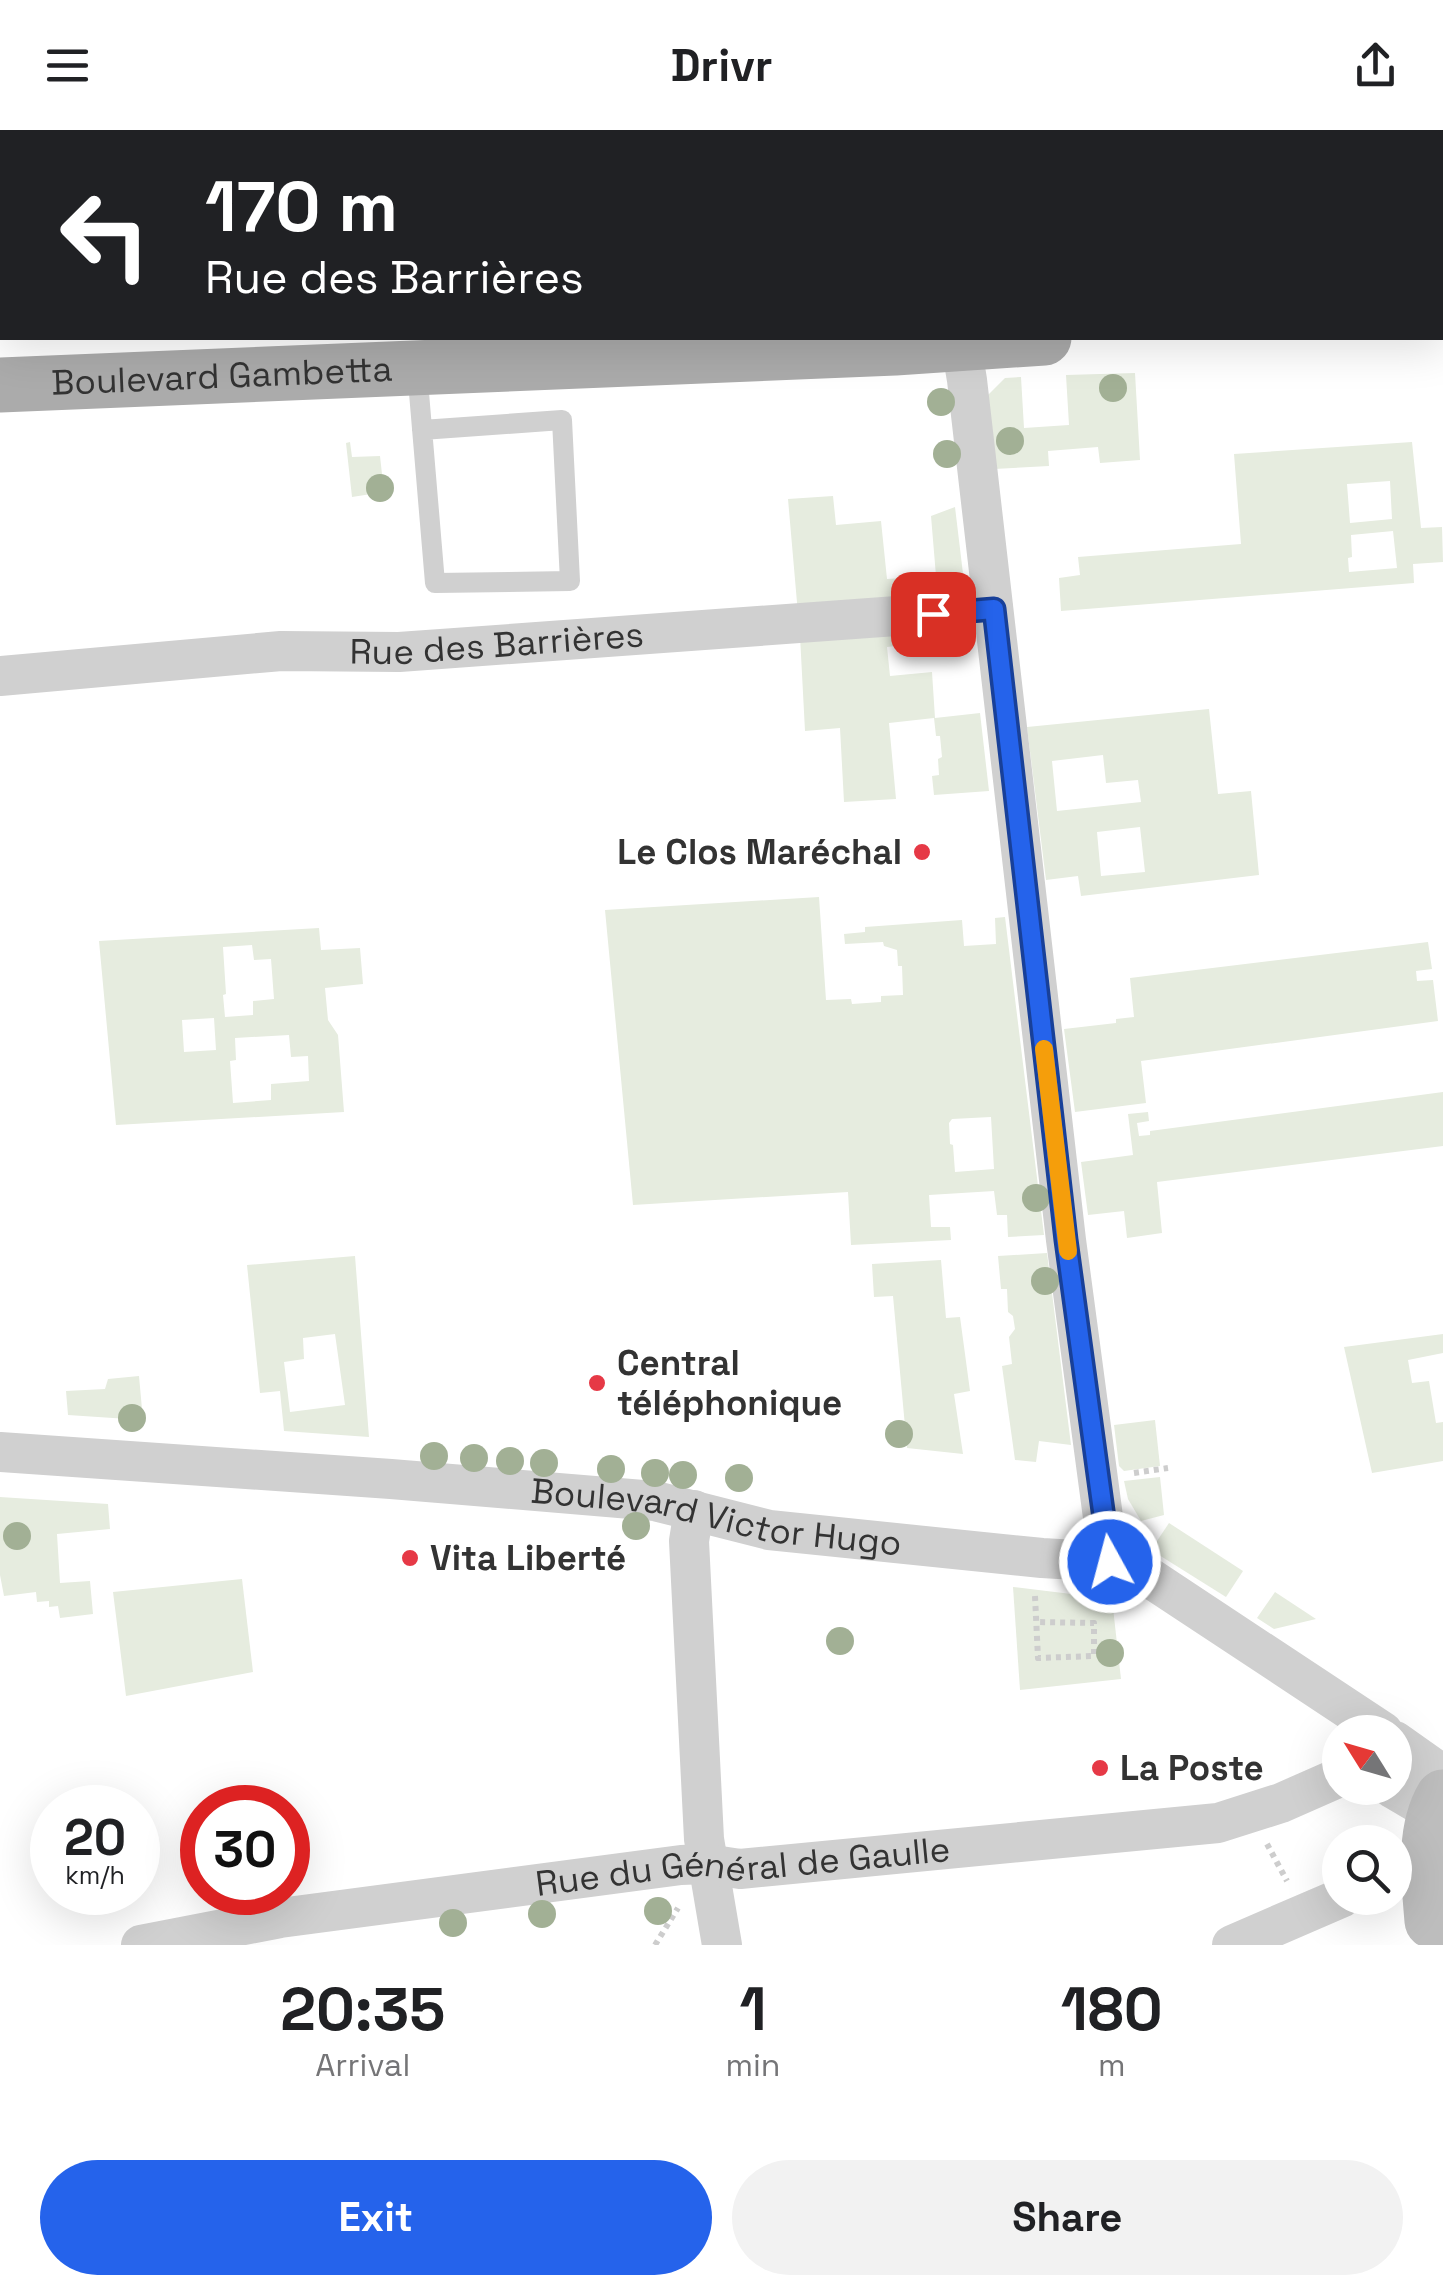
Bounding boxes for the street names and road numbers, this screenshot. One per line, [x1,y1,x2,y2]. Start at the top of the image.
street label: Boulevard Gambetta [50,347,393,405]
street label: Rue des Barrières [349,612,645,674]
street label: Boulevard Victor Hugo [529,1469,904,1565]
street label: Rue du Général de Gaulle [533,1827,952,1906]

